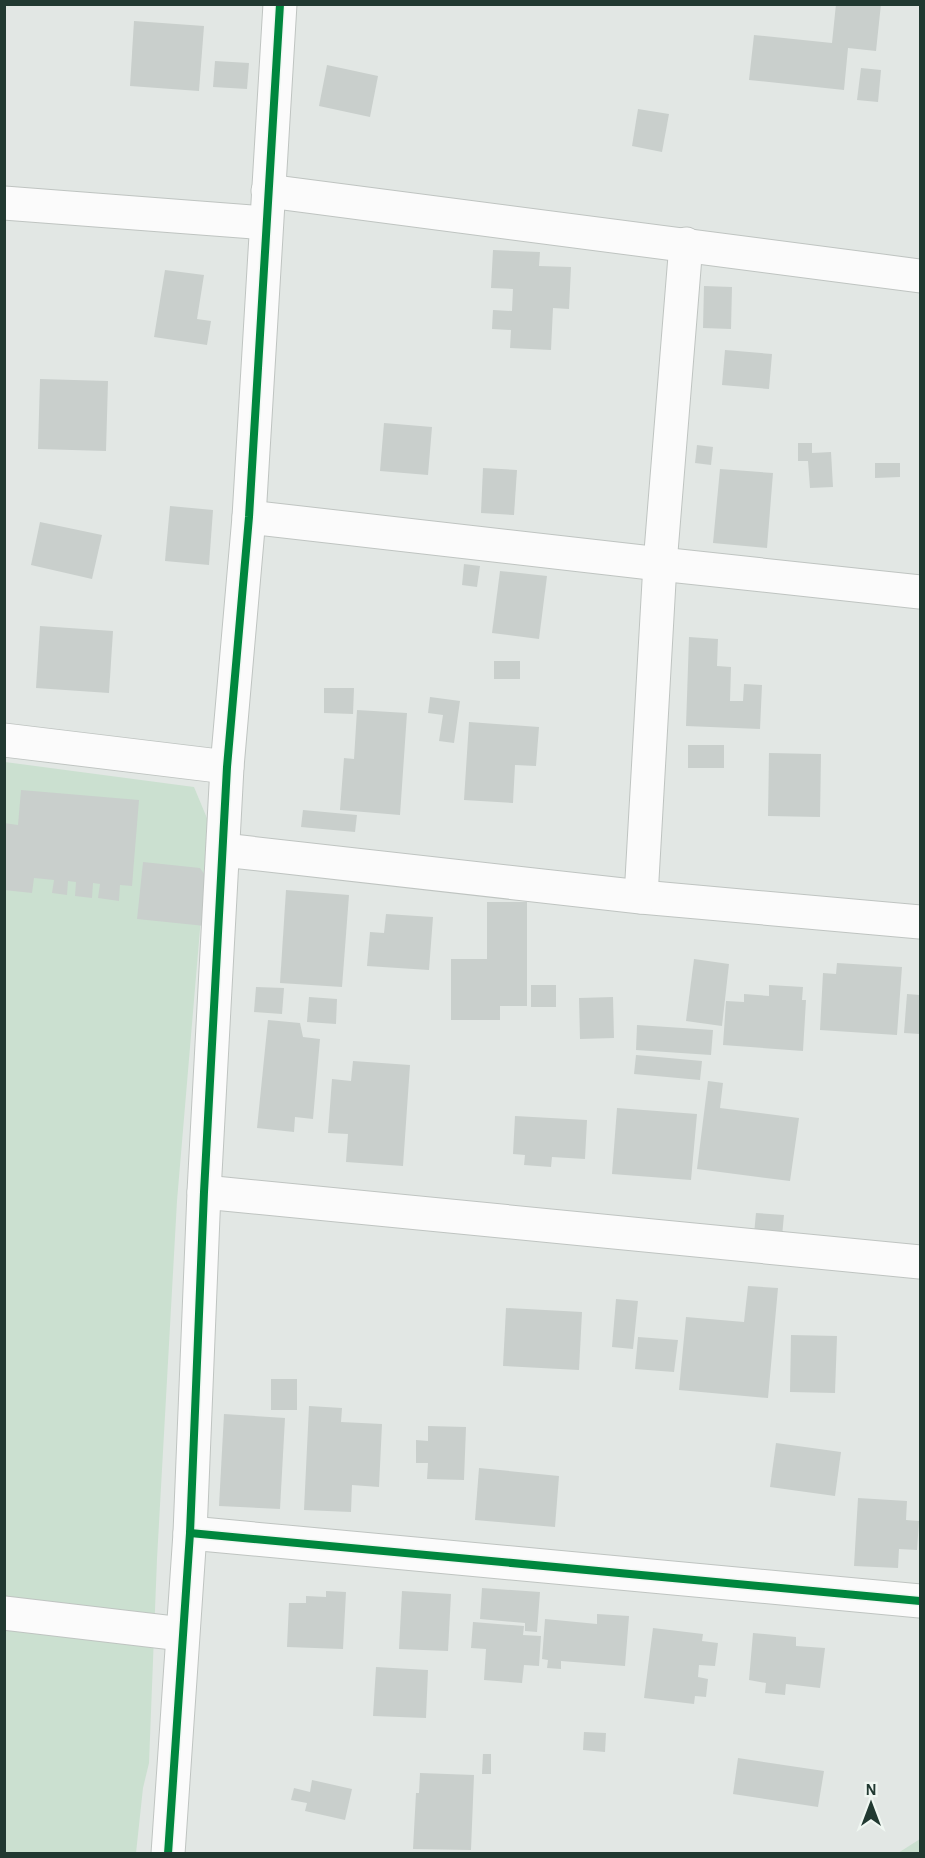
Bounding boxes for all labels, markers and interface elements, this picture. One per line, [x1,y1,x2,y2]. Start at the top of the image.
north arrow [841,1774,901,1834]
text: N [865,1782,877,1798]

